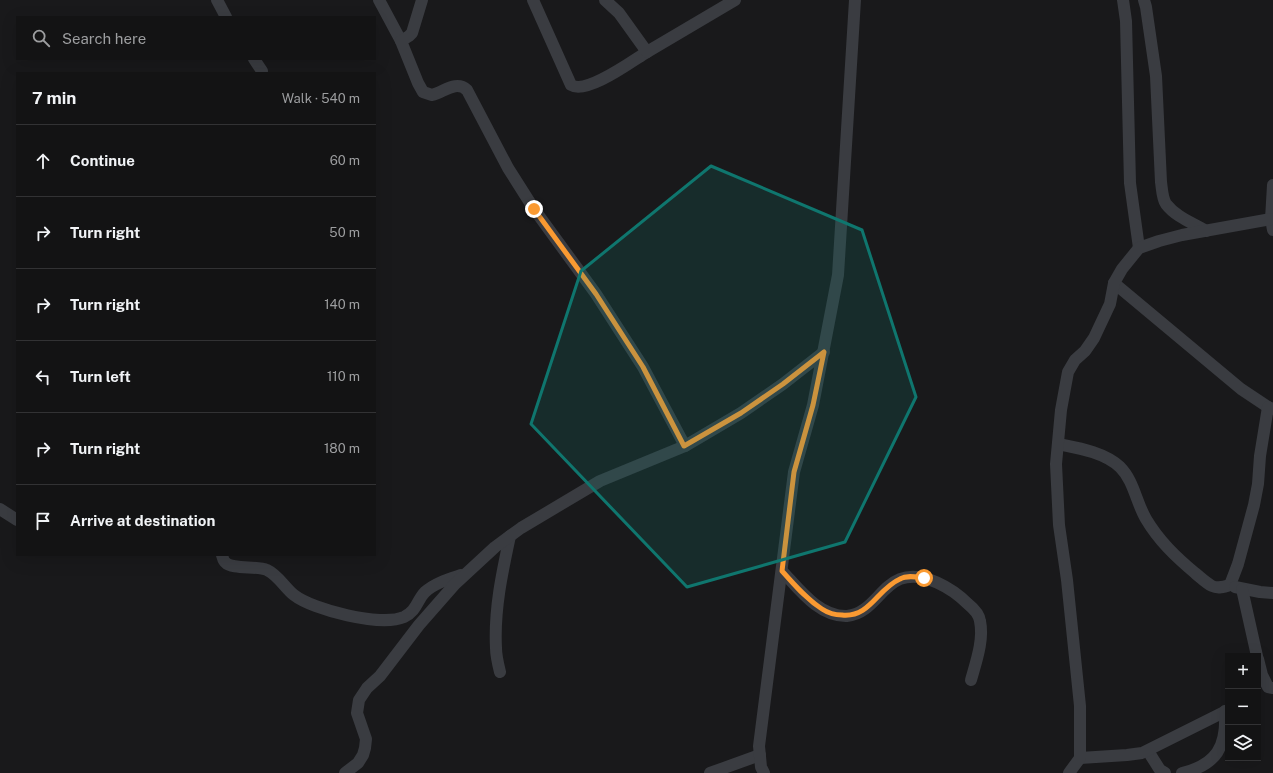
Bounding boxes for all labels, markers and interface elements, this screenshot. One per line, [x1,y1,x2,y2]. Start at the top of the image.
search box [16,16,376,60]
icon: search [30,27,52,49]
text: Search here [62,30,146,47]
text: 7 min [32,88,76,108]
text: Walk · 540 m [282,91,360,106]
icon: ahead [32,150,54,172]
text: Continue [70,152,135,169]
text: 60 m [330,153,360,168]
route end [525,200,543,218]
icon: right [32,222,54,244]
text: Turn right [70,224,140,241]
text: 50 m [329,225,360,240]
icon: right [32,294,54,316]
text: Turn right [70,296,140,313]
text: 140 m [324,297,360,312]
icon: left [32,366,54,388]
text: Turn left [70,368,131,385]
text: 110 m [327,369,360,384]
icon: right [32,438,54,460]
text: Turn right [70,440,140,457]
text: 180 m [324,441,360,456]
icon: arrive [32,510,54,532]
text: Arrive at destination [70,512,215,529]
route start [915,569,933,587]
map controls [1225,653,1261,761]
button: + [1225,653,1261,689]
button: − [1225,689,1261,725]
button: layers [1225,725,1261,761]

